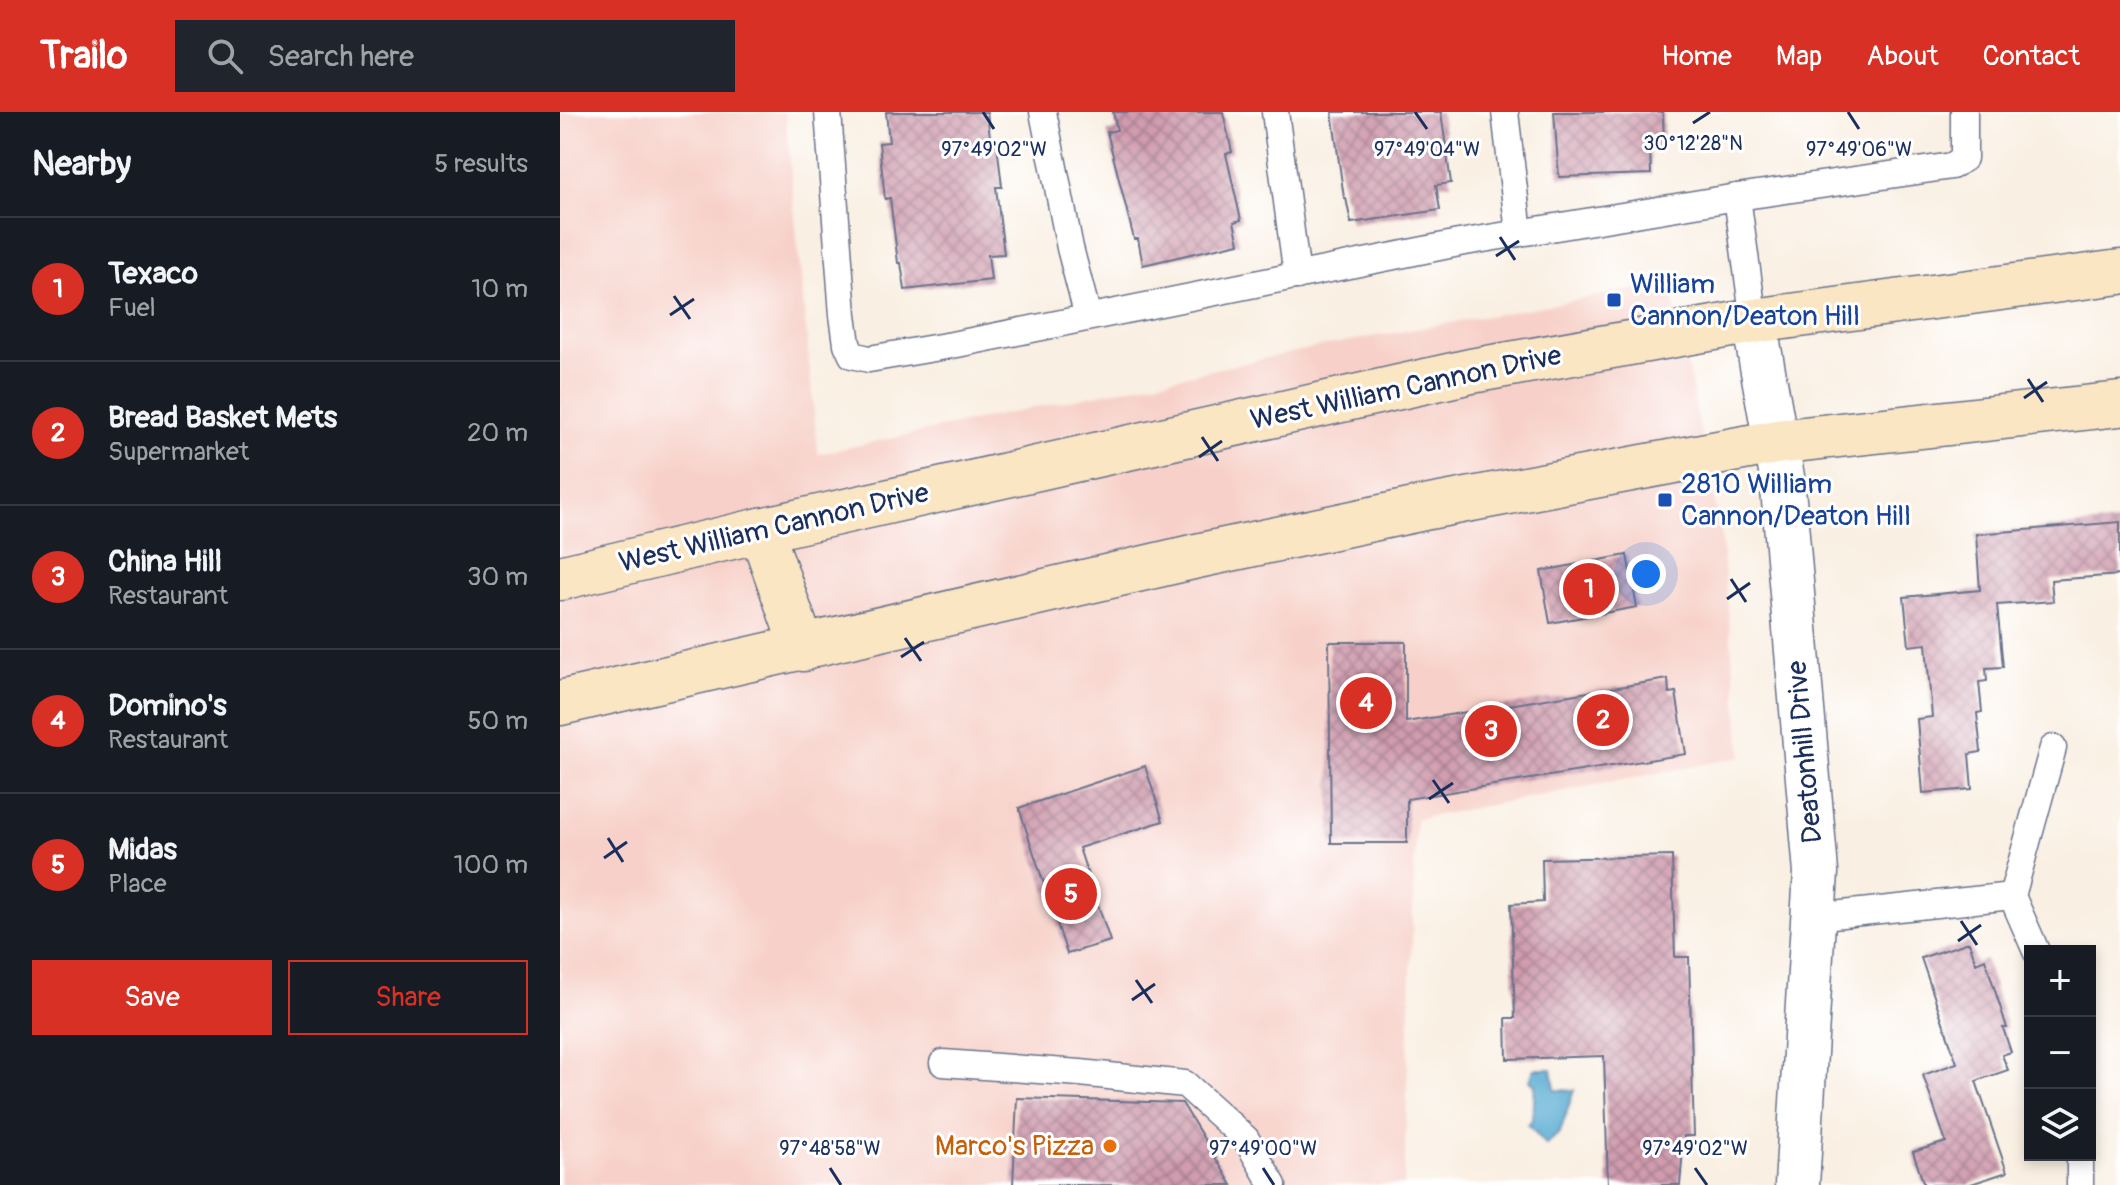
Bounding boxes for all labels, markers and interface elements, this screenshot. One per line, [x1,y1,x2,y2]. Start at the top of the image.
search box [175,20,735,92]
text: Trailo [40,32,127,80]
icon: search [203,34,247,78]
text: Search here [267,38,414,75]
text: Home [1661,39,1732,74]
text: Map [1776,39,1822,74]
text: About [1866,39,1939,74]
text: Contact [1983,39,2080,74]
text: 30°12'28"N [1643,131,1743,156]
text: 97°49'02"W [941,137,1047,162]
text: 97°49'04"W [1374,137,1480,162]
text: 97°49'06"W [1806,137,1912,162]
text: Nearby [32,143,131,186]
text: 5 results [434,148,528,180]
text: Texaco [108,255,198,292]
place label: William Cannon/Deaton Hill [1630,267,1860,334]
text: 1 [53,273,63,305]
text: 10 m [471,273,528,305]
marker: William Cannon/Deaton Hill [1605,291,1623,309]
text: Fuel [108,292,156,324]
street label: West William Cannon Drive [1247,338,1565,438]
text: Bread Basket Mets [108,399,337,436]
text: 2 [51,417,65,449]
text: 20 m [467,417,528,449]
text: Supermarket [108,436,249,468]
place label: 2810 William Cannon/Deaton Hill [1681,467,1911,534]
street label: West William Cannon Drive [616,475,933,581]
marker: 2810 William Cannon/Deaton Hill [1656,491,1674,509]
text: China Hill [108,543,222,580]
your location [1626,554,1666,594]
pin: 1 [1563,559,1615,619]
text: 3 [51,561,65,593]
text: 30 m [467,561,528,593]
text: Restaurant [108,580,228,612]
street label: Deatonhill Drive [1780,659,1830,845]
pin: 4 [1340,673,1392,733]
text: Domino's [108,687,227,724]
pin: 2 [1577,690,1629,750]
pin: 3 [1465,701,1517,761]
text: 4 [50,705,66,737]
text: 50 m [467,705,528,737]
text: Restaurant [108,724,228,756]
text: Midas [108,831,177,868]
text: 5 [51,849,65,881]
text: 100 m [454,849,528,881]
pin: 5 [1045,864,1097,924]
text: Place [108,868,167,900]
map controls [2024,945,2096,1161]
button: + [2024,945,2096,1017]
button: Save [32,960,272,1035]
button: Share [288,960,528,1035]
button: − [2024,1017,2096,1089]
button: layers [2024,1089,2096,1161]
place label: Marco's Pizza [935,1129,1094,1164]
text: 97°48'58"W [779,1136,881,1161]
text: 97°49'00"W [1209,1136,1317,1161]
text: 97°49'02"W [1642,1136,1748,1161]
marker: Marco's Pizza [1101,1137,1119,1155]

